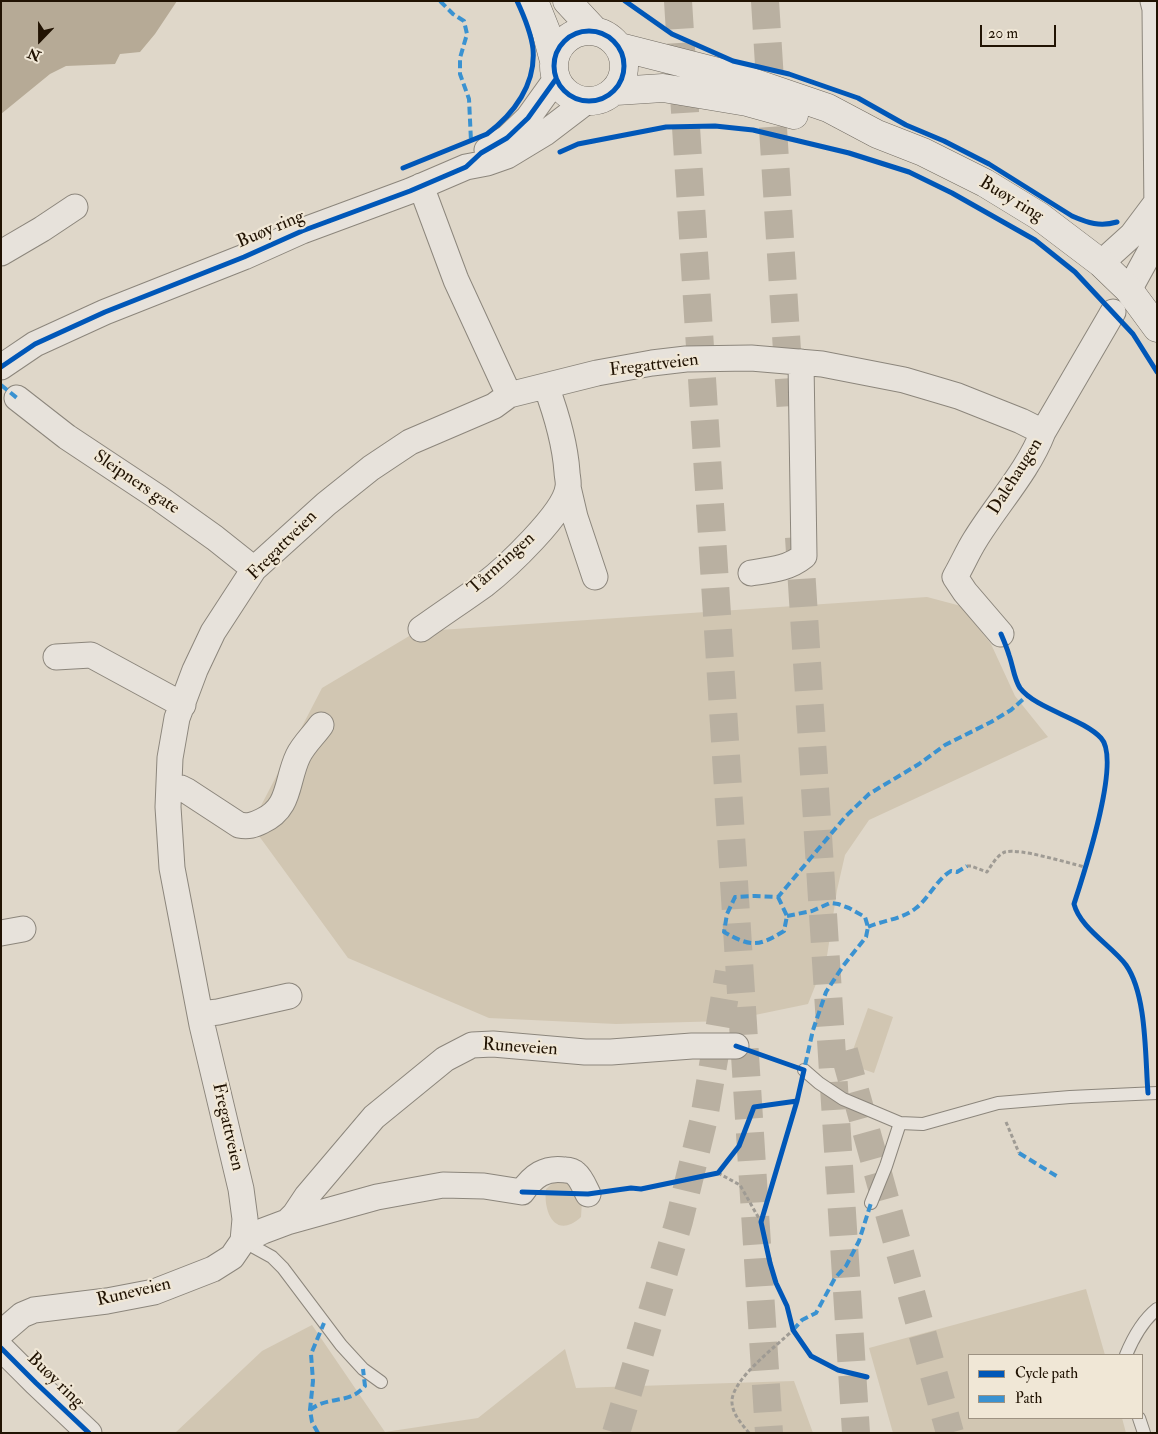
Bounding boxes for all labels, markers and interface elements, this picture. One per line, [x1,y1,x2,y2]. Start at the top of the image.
north arrow [15,15,65,65]
scale bar [983,15,1059,47]
text: 20 m [988,24,1018,43]
text: N [25,44,43,65]
street label: Buøy ring [975,172,1047,228]
street label: Buøy ring [234,206,308,254]
street label: Fregattveien [608,350,700,382]
street label: Dalehaugen [984,435,1048,519]
street label: Sleipners gate [89,446,183,520]
street label: Fregattveien [244,507,322,585]
street label: Tårnringen [464,528,540,600]
street label: Runeveien [482,1035,558,1061]
street label: Fregattveien [206,1081,248,1173]
street label: Runeveien [95,1274,173,1312]
street label: Buøy ring [22,1349,88,1413]
legend [968,1354,1143,1419]
text: Cycle path [1015,1364,1078,1383]
text: Path [1015,1389,1042,1408]

